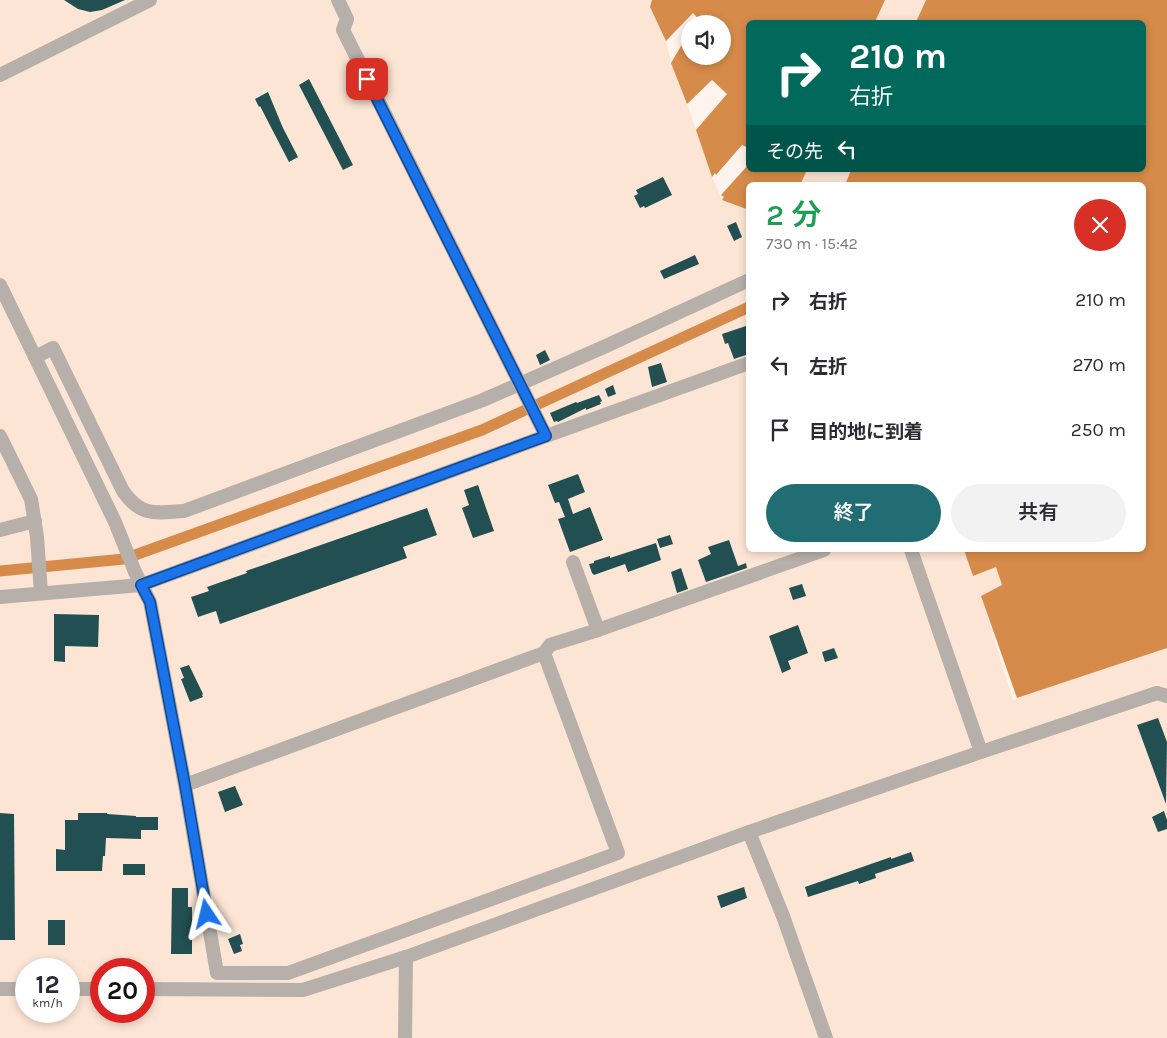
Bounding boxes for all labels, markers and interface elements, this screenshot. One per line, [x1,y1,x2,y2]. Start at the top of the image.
map controls [681,15,731,65]
button: sound [681,15,731,65]
text: 210 m [849,36,947,77]
icon: right [766,40,831,105]
pin [346,58,388,100]
icon: arrive [353,65,381,93]
text: 右折 [849,84,893,110]
icon: left [833,135,861,163]
text: その先 [766,141,823,163]
text: 2 分 [766,197,821,233]
button: close [1074,199,1126,251]
text: 730 m · 15:42 [766,234,858,253]
icon: right [766,286,794,314]
text: 210 m [1075,289,1126,311]
text: 右折 [809,291,847,313]
icon: left [766,351,794,379]
text: 270 m [1073,354,1126,376]
text: 左折 [809,356,847,378]
icon: arrive [766,416,794,444]
text: 250 m [1071,419,1126,441]
text: 目的地に到着 [809,421,923,443]
button: 終了 [766,484,941,542]
button: 共有 [951,484,1126,542]
position arrow [180,887,232,939]
speed limit sign: 20 [90,958,155,1023]
text: 12 [35,970,60,999]
text: km/h [32,996,63,1010]

